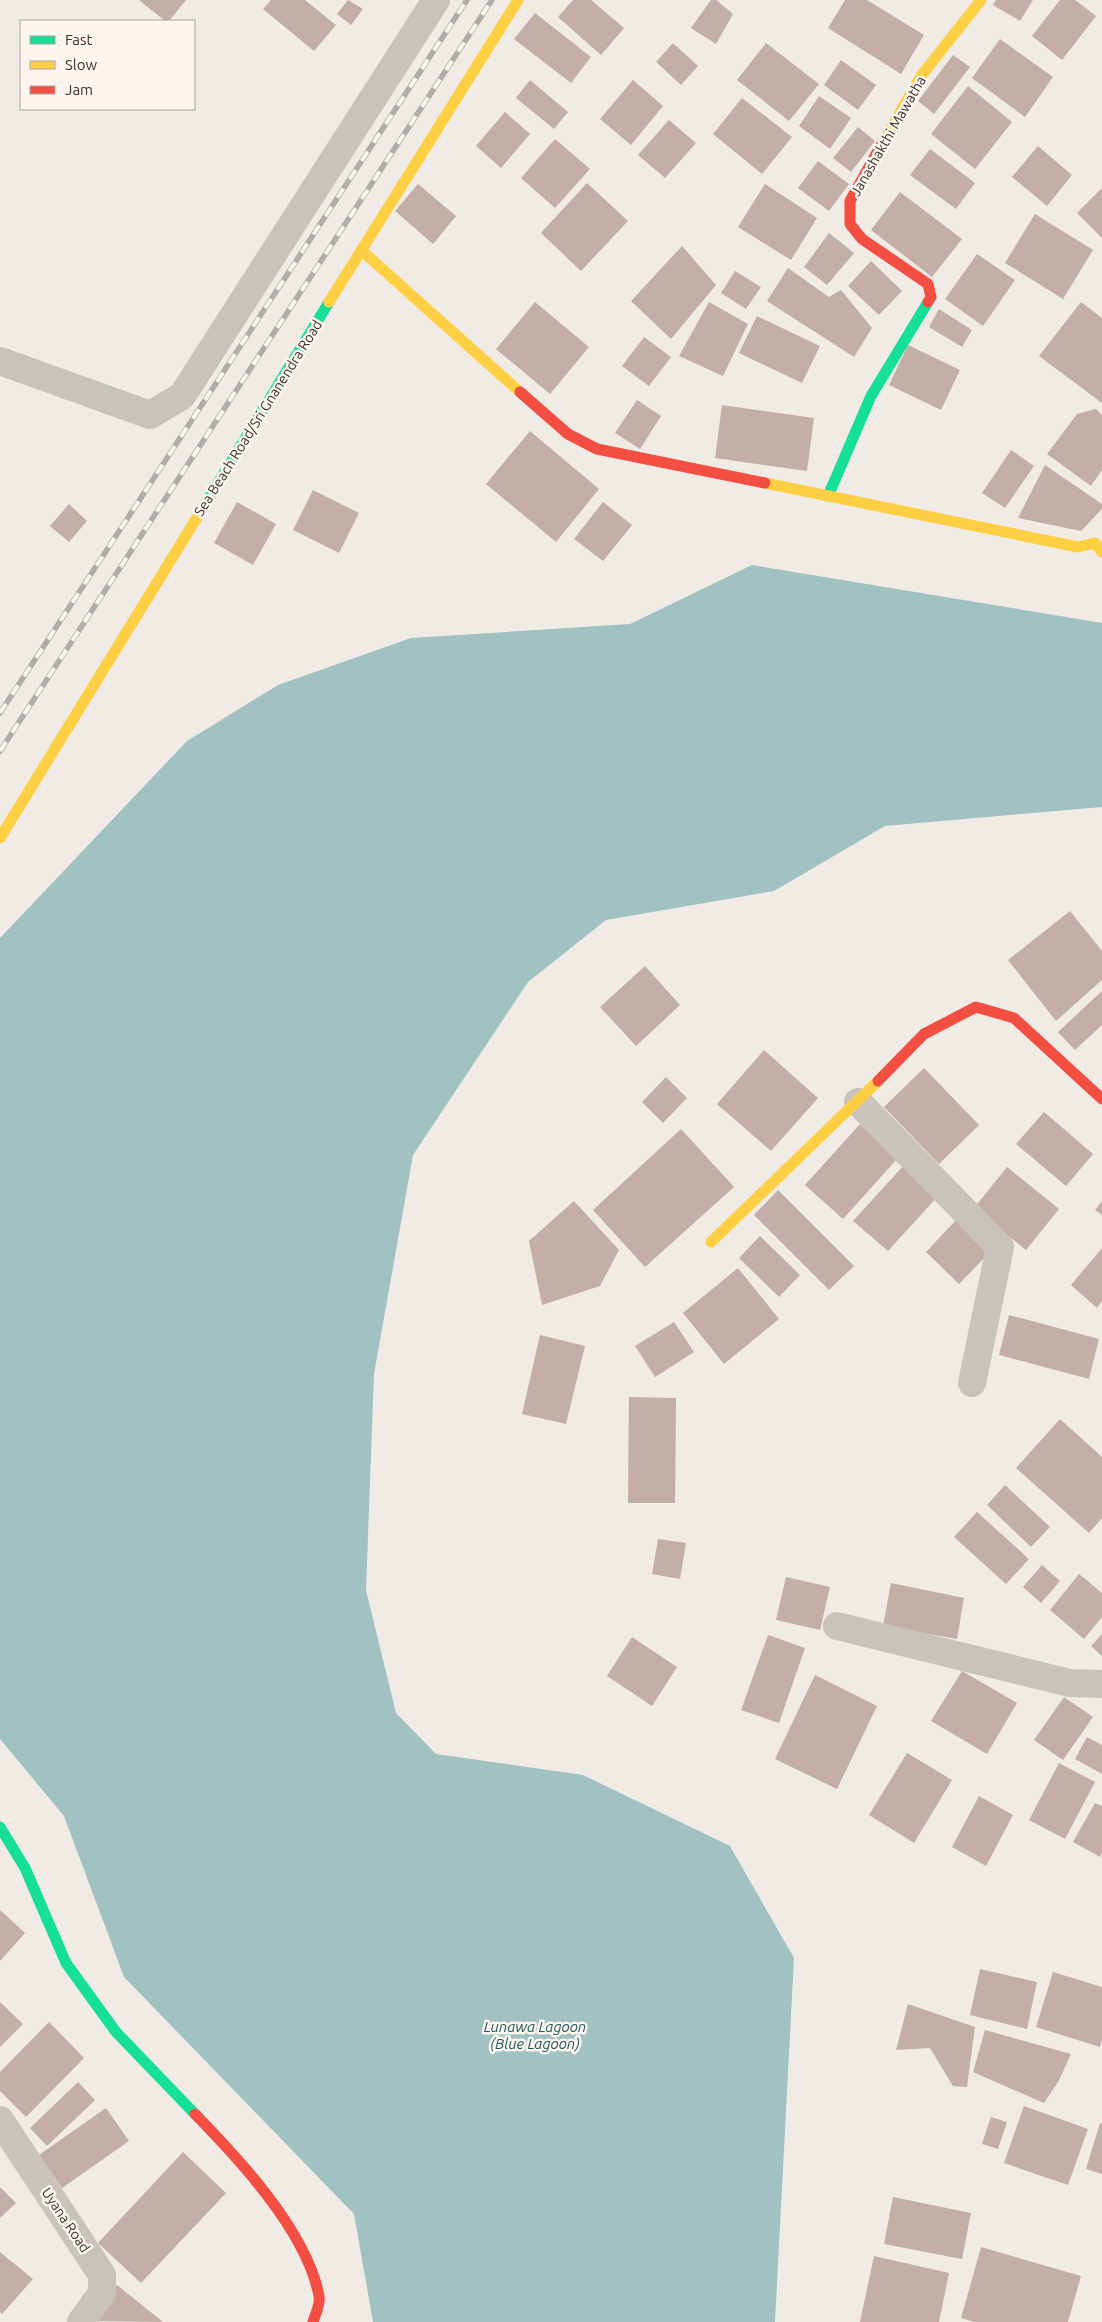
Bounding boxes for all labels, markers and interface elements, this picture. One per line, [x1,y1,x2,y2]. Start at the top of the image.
legend [20,20,195,110]
text: Fast [65,31,93,48]
text: Slow [65,56,98,73]
street label: Janashakthi Mawatha [847,73,929,199]
text: Jam [65,81,93,98]
street label: Sea Beach Road/Sri Gnanendra Road [191,317,325,519]
water label: Lunawa Lagoon (Blue Lagoon) [484,2018,586,2052]
street label: Uyana Road [39,2185,93,2255]

